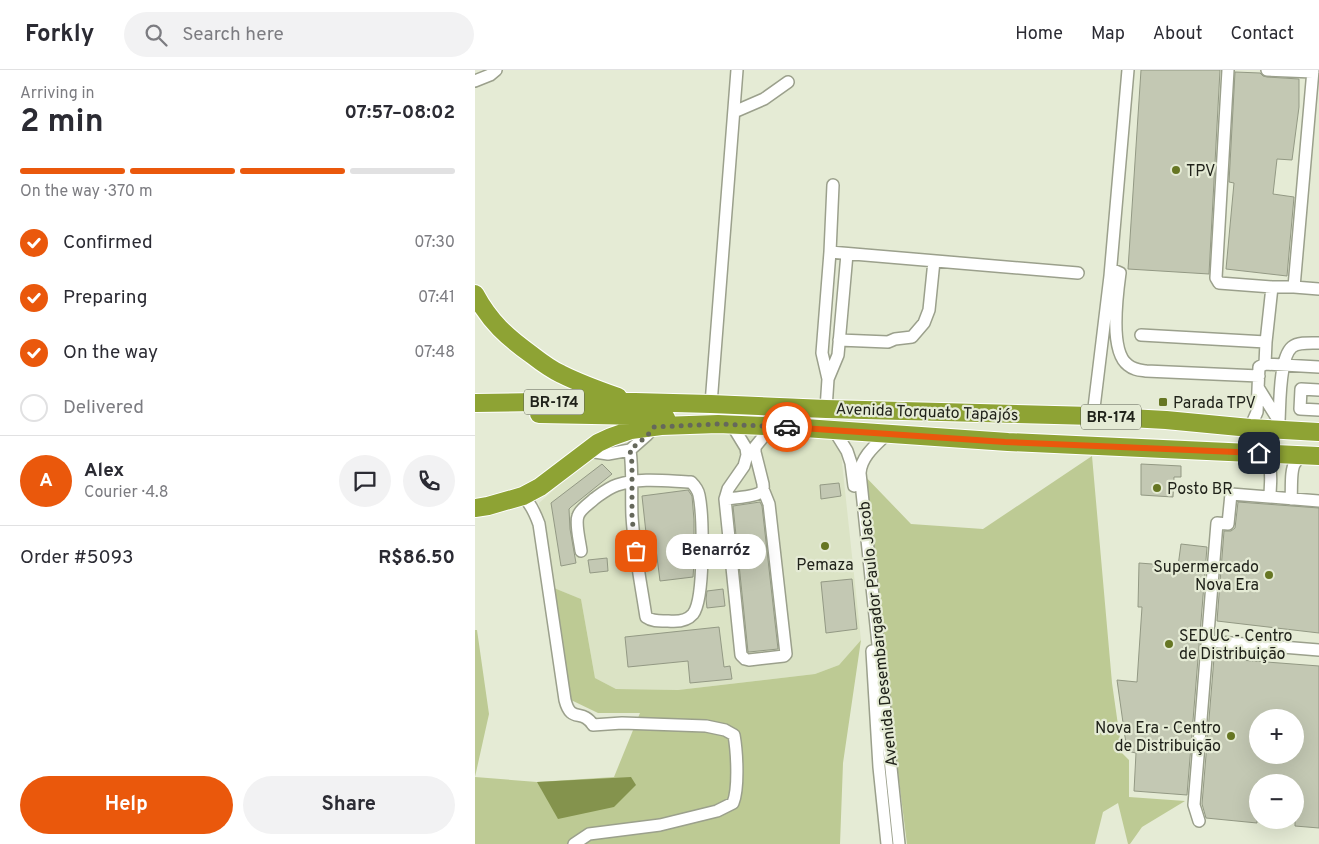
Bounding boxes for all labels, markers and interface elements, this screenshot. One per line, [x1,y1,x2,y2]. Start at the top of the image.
search box [124,12,474,57]
text: Forkly [25,20,94,50]
icon: search [142,21,170,49]
text: Search here [182,23,284,47]
text: Home [1015,23,1063,46]
text: Map [1091,23,1125,46]
text: About [1153,23,1202,46]
text: Contact [1230,23,1294,46]
text: Arriving in [20,84,95,104]
text: 07:57–08:02 [344,101,455,125]
text: 2 min [20,103,104,143]
place label: TPV [1186,162,1215,182]
marker: TPV [1170,164,1182,176]
text: On the way · 370 m [20,182,152,202]
icon: check [20,229,48,257]
text: Confirmed [63,231,153,255]
text: 07:30 [414,233,455,253]
icon: check [20,284,48,312]
text: Preparing [63,286,147,310]
text: 07:41 [418,288,455,308]
icon: check [20,339,48,367]
text: On the way [63,341,158,365]
text: 07:48 [414,343,455,363]
road number: BR-174 [524,390,584,414]
place label: Parada TPV [1173,394,1256,414]
text: Delivered [63,396,144,420]
marker: Parada TPV [1157,396,1169,408]
street label: Avenida Torquato Tapajós [835,400,1019,426]
courier [762,402,812,452]
road number: BR-174 [1081,404,1141,430]
icon: car [773,413,801,441]
pin [1238,432,1280,474]
icon: home [1245,439,1273,467]
button: chat [339,455,391,507]
button: phone [403,455,455,507]
text: Alex [84,459,124,483]
text: A [39,469,53,493]
place label: Posto BR [1167,480,1233,500]
marker: Posto BR [1151,482,1163,494]
text: Courier · 4.8 [84,483,168,503]
street label: Avenida Desembargador Paulo Jacob [855,500,903,768]
pin [615,530,657,572]
callout: Benarróz [666,534,766,568]
icon: bag [622,537,650,565]
marker: Pemaza [819,540,831,552]
text: Benarróz [681,541,751,561]
text: Order #5093 [20,546,134,570]
text: R$86.50 [378,546,455,570]
place label: Pemaza [796,556,854,576]
place label: Supermercado Nova Era [1153,558,1259,596]
marker: Supermercado Nova Era [1263,569,1275,581]
place label: SEDUC - Centro de Distribuição [1179,627,1292,665]
marker: SEDUC - Centro de Distribuição [1163,638,1175,650]
map controls [1249,709,1304,829]
button: + [1249,709,1304,764]
place label: Nova Era - Centro de Distribuição [1095,719,1221,757]
marker: Nova Era - Centro de Distribuição [1225,730,1237,742]
button: − [1249,774,1304,829]
button: Help [20,776,233,834]
button: Share [243,776,455,834]

